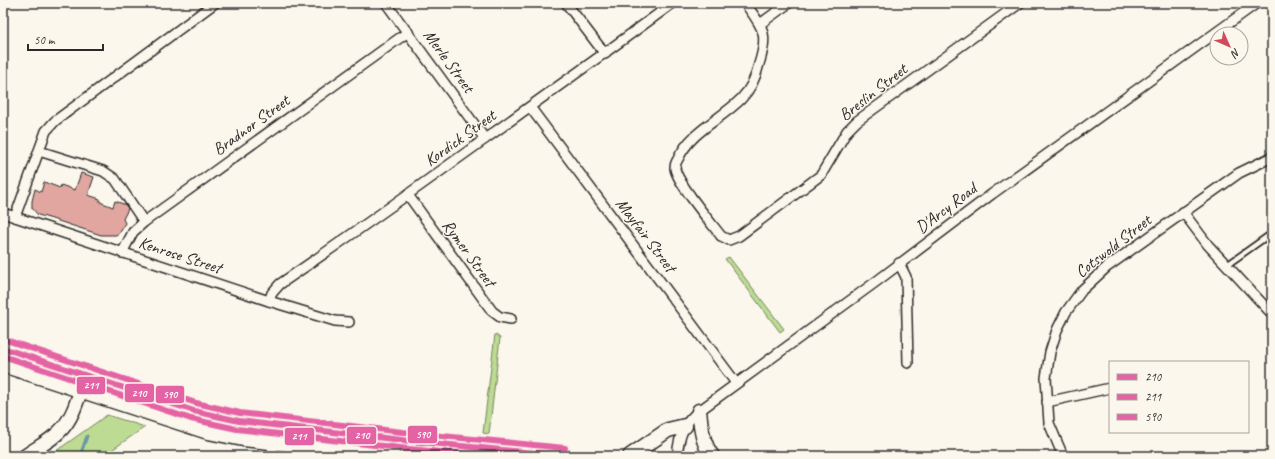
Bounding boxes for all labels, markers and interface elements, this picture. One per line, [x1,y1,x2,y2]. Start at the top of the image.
street label: Merle Street [419,25,480,99]
scale bar [28,26,103,52]
north arrow [1209,26,1249,66]
text: 50 m [34,32,56,48]
text: N [1227,46,1243,62]
street label: Breslin Street [835,57,913,125]
street label: Bradnor Street [209,89,295,160]
street label: Kordick Street [420,104,502,171]
street label: D'Arcy Road [911,177,982,238]
street label: Mayfair Street [611,194,682,278]
street label: Cotswold Street [1071,208,1157,282]
street label: Rymer Street [438,215,502,293]
street label: Kenrose Street [136,232,226,279]
legend [1109,361,1249,433]
text: 210 [1145,369,1163,385]
line badge: 211 [76,376,106,395]
text: 211 [84,378,99,392]
line badge: 210 [124,383,155,403]
line badge: 590 [155,385,185,404]
text: 210 [132,386,147,400]
text: 590 [163,387,178,401]
text: 211 [1145,389,1162,405]
text: 590 [1145,409,1163,425]
line badge: 590 [407,425,438,444]
line badge: 210 [346,426,377,445]
line badge: 211 [284,427,315,446]
text: 590 [416,427,431,441]
text: 210 [355,428,370,442]
text: 211 [292,429,307,443]

